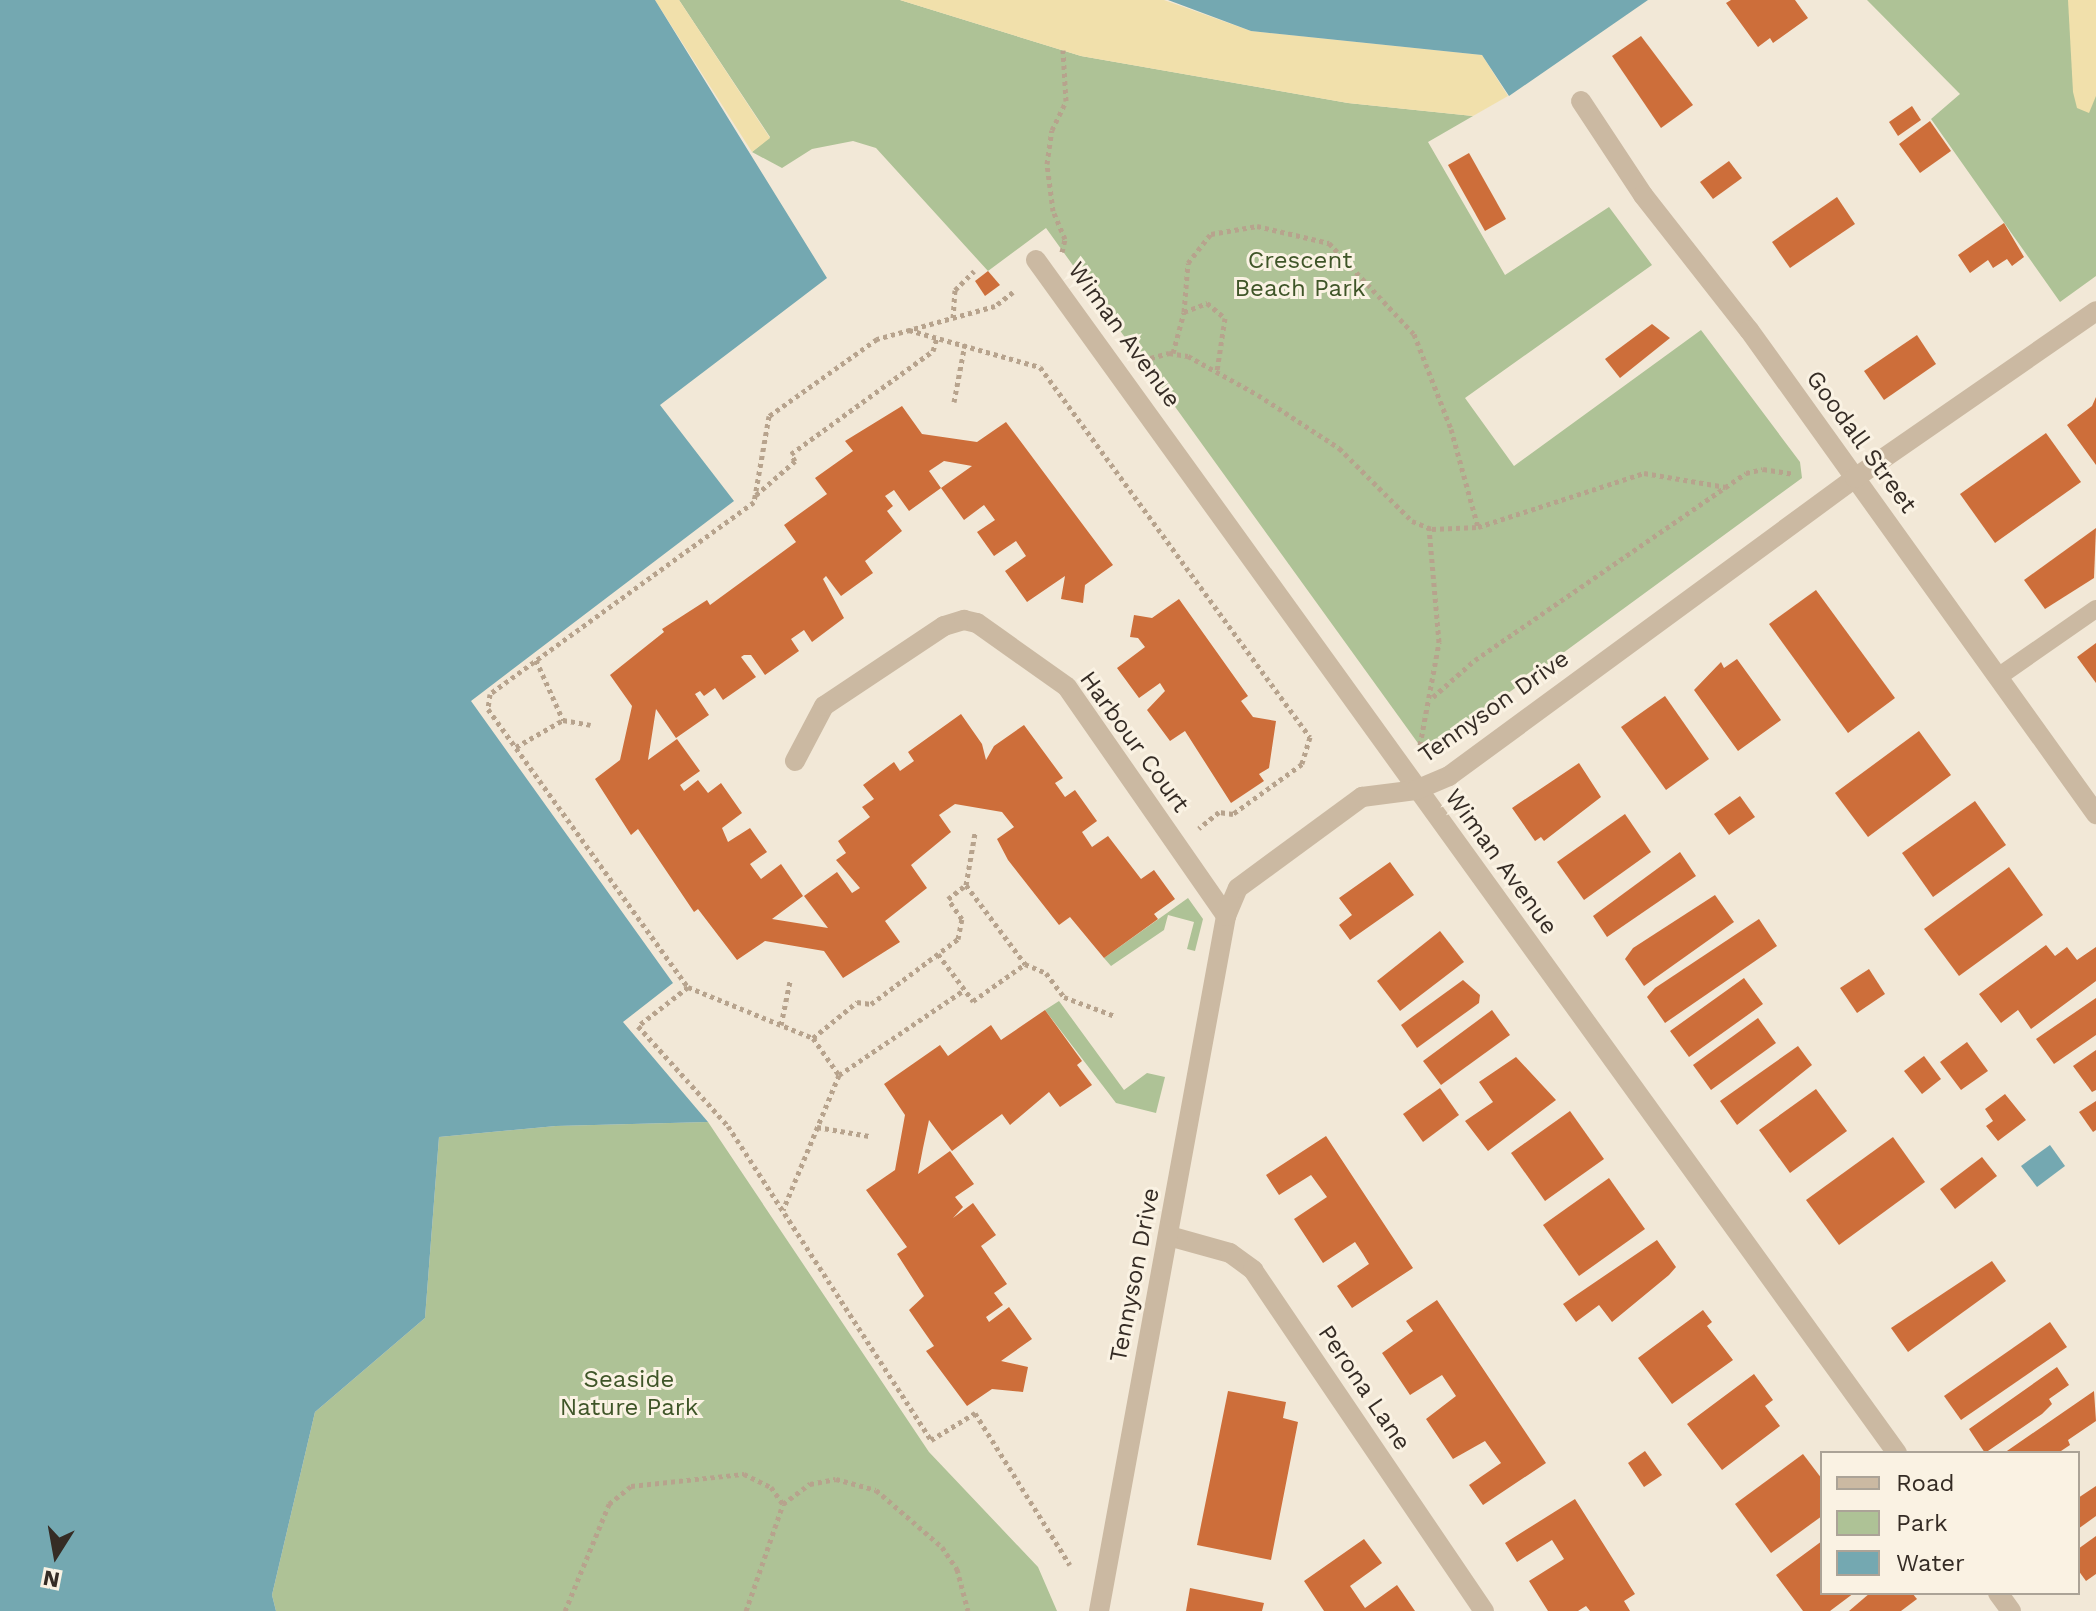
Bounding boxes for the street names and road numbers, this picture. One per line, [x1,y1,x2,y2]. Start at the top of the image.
street label: Wiman Avenue [1061,256,1187,414]
street label: Goodall Street [1799,365,1923,519]
street label: Tennyson Drive [1413,644,1575,770]
street label: Harbour Court [1073,666,1195,818]
street label: Wiman Avenue [1438,783,1564,941]
street label: Tennyson Drive [1104,1185,1166,1365]
street label: Perona Lane [1311,1320,1417,1456]

